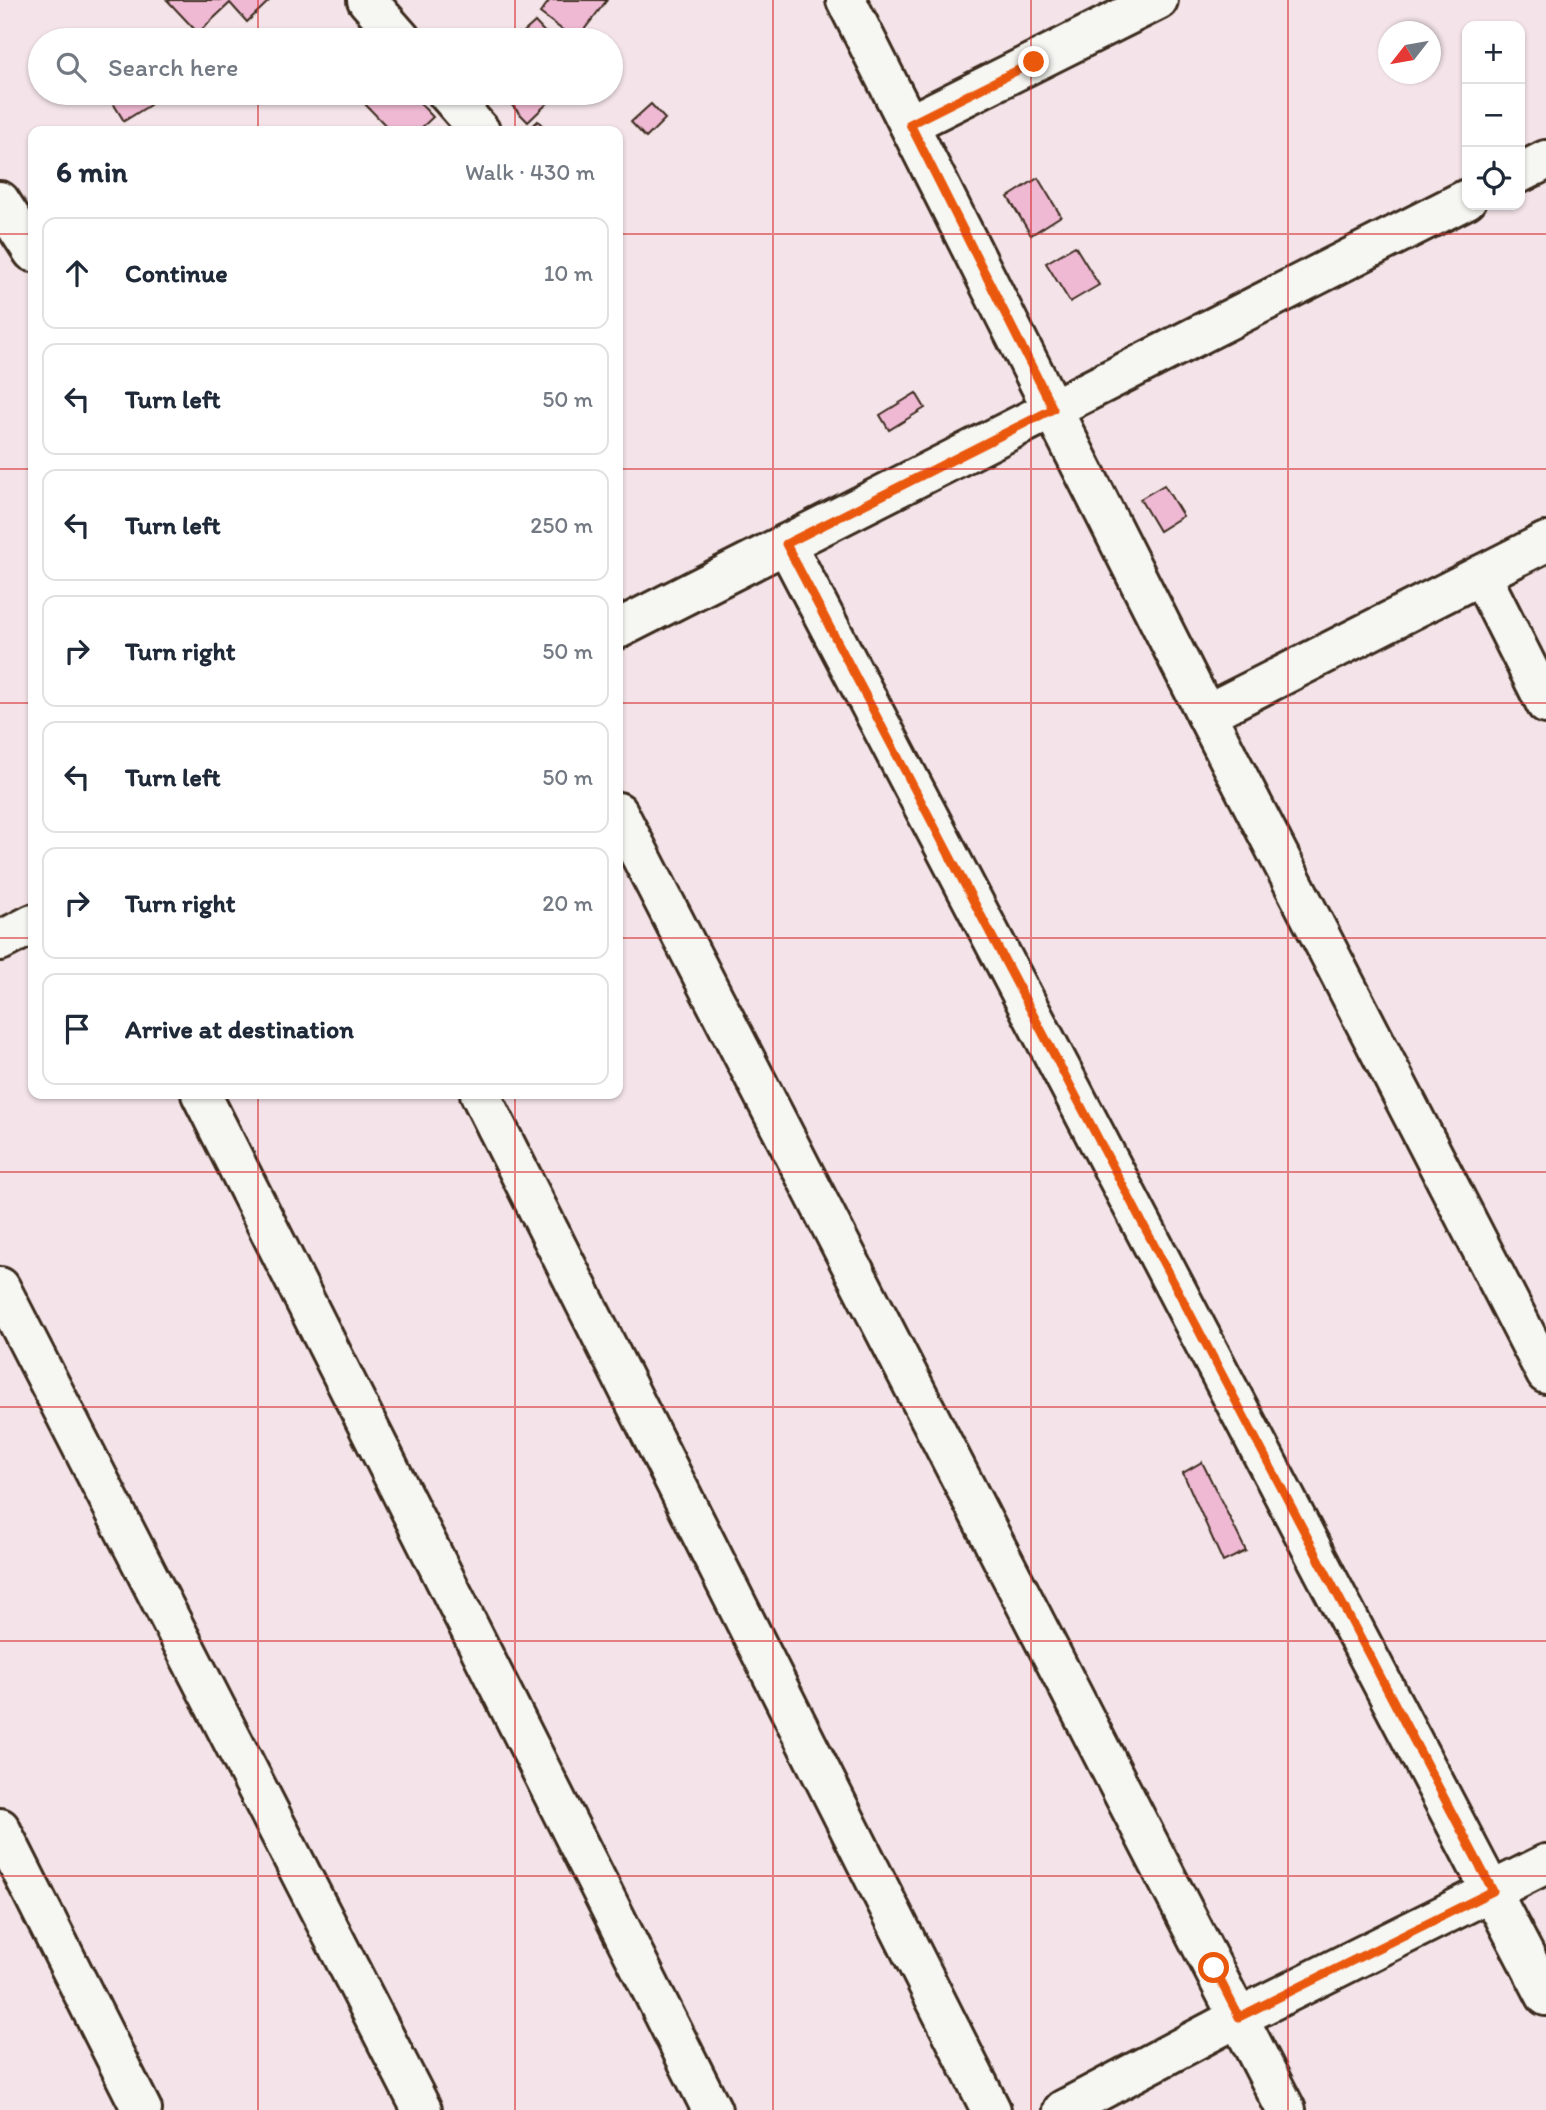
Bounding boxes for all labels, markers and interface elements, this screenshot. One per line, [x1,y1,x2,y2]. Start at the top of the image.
north arrow [1378,21,1441,84]
map controls [1462,21,1525,210]
button: + [1462,21,1525,84]
search box [28,28,623,105]
route end [1018,46,1049,77]
icon: search [52,48,90,86]
text: Search here [108,51,238,83]
button: − [1462,84,1525,147]
button: locate [1462,147,1525,210]
text: 6 min [56,153,128,190]
text: Walk · 430 m [465,158,595,186]
icon: ahead [58,254,96,292]
text: Continue [125,257,228,289]
text: 10 m [544,259,593,287]
icon: left [58,380,96,418]
text: Turn left [125,383,221,415]
text: 50 m [542,385,593,413]
icon: left [58,506,96,544]
text: Turn left [125,509,221,541]
text: 250 m [530,511,593,539]
icon: right [58,632,96,670]
text: Turn right [125,635,236,667]
text: 50 m [542,637,593,665]
icon: left [58,758,96,796]
text: Turn left [125,761,221,793]
text: 50 m [542,763,593,791]
icon: right [58,884,96,922]
text: Turn right [125,887,236,919]
text: 20 m [542,889,593,917]
icon: arrive [58,1010,96,1048]
text: Arrive at destination [125,1013,354,1045]
route start [1198,1952,1229,1983]

